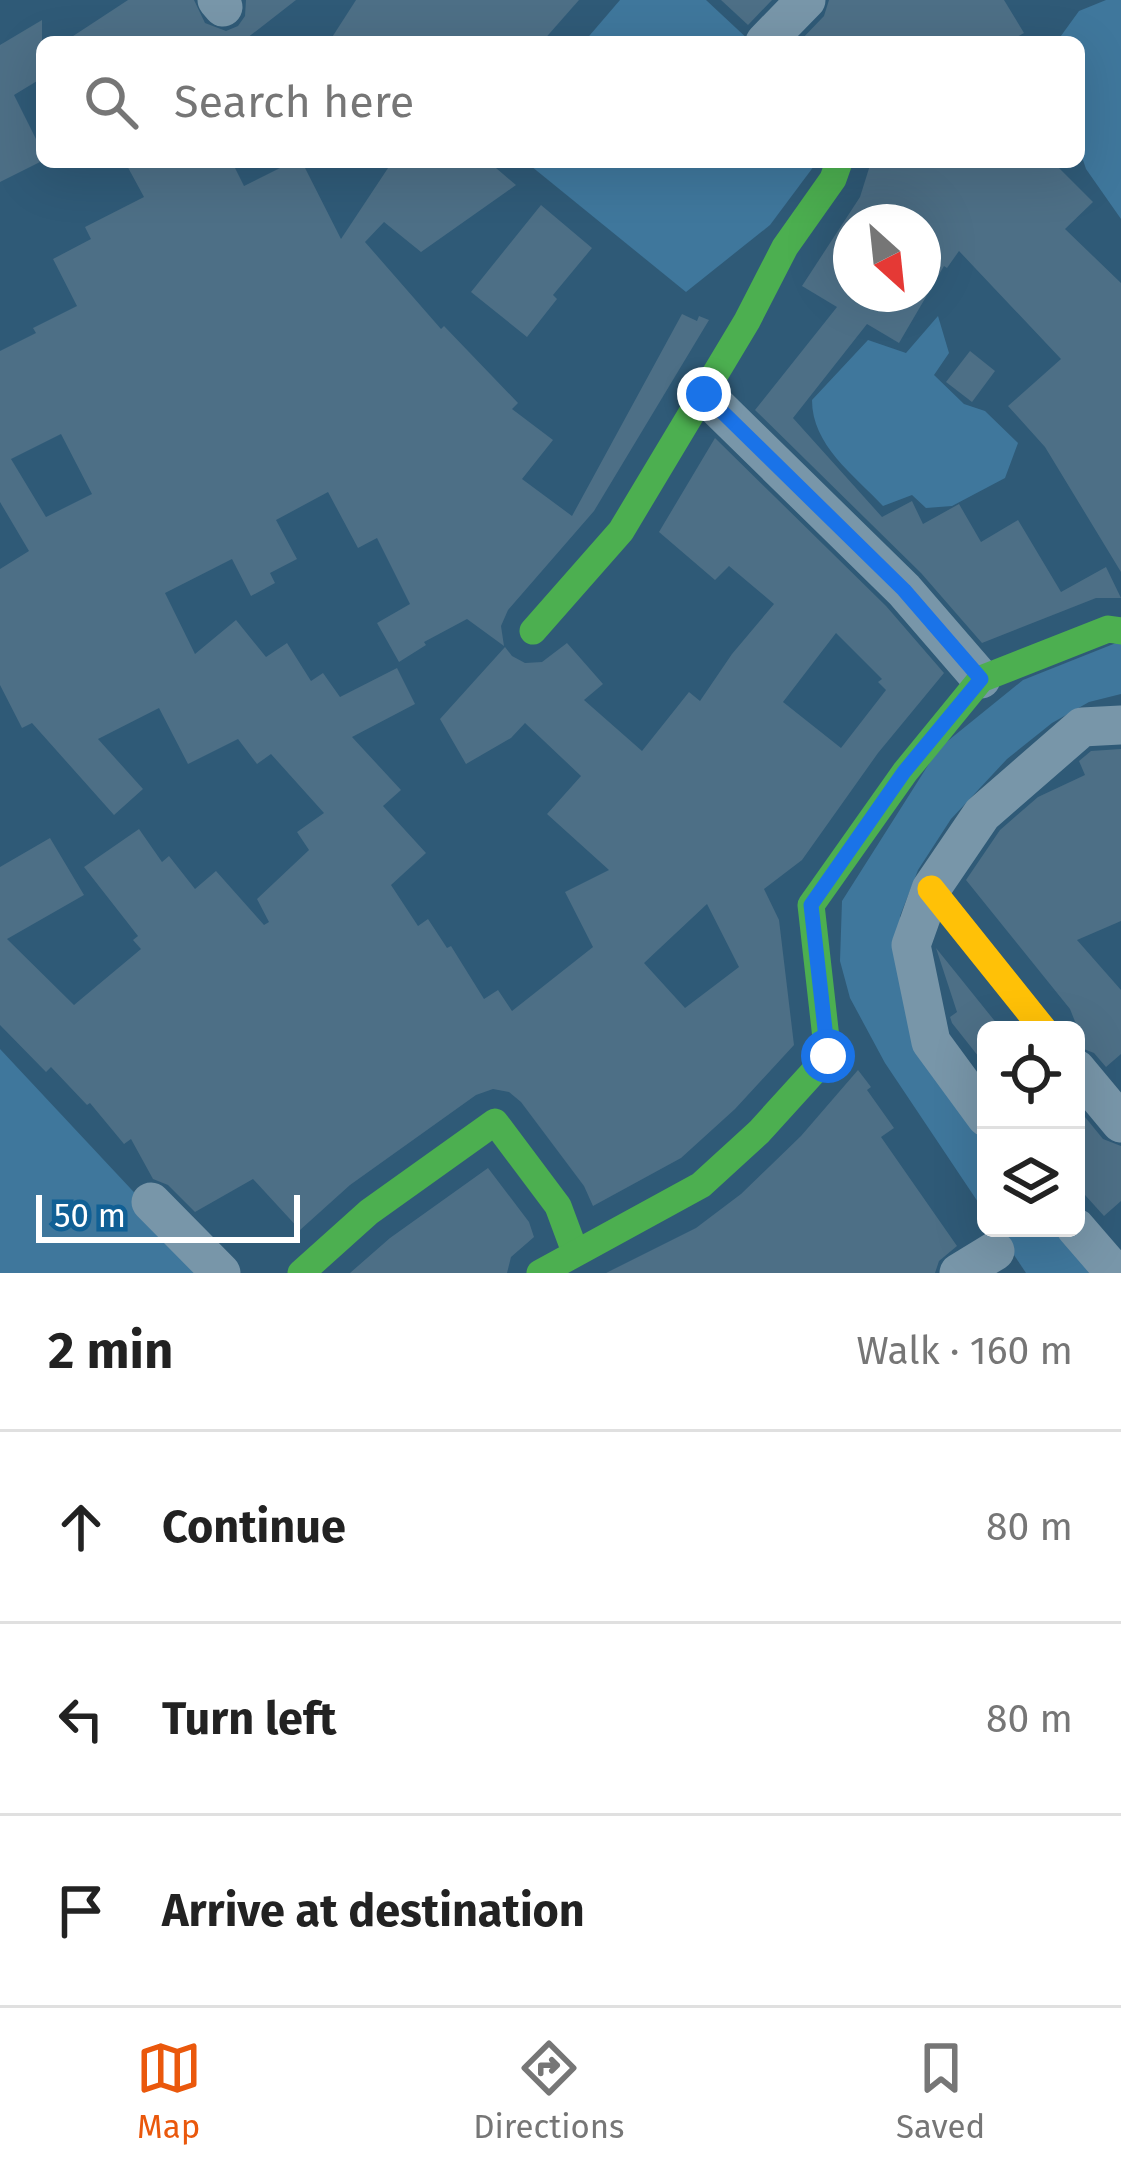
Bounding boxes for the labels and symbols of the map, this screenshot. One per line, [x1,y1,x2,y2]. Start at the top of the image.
north arrow [833,204,941,312]
route end [677,367,731,421]
route start [801,1029,855,1083]
scale bar [36,1189,300,1242]

